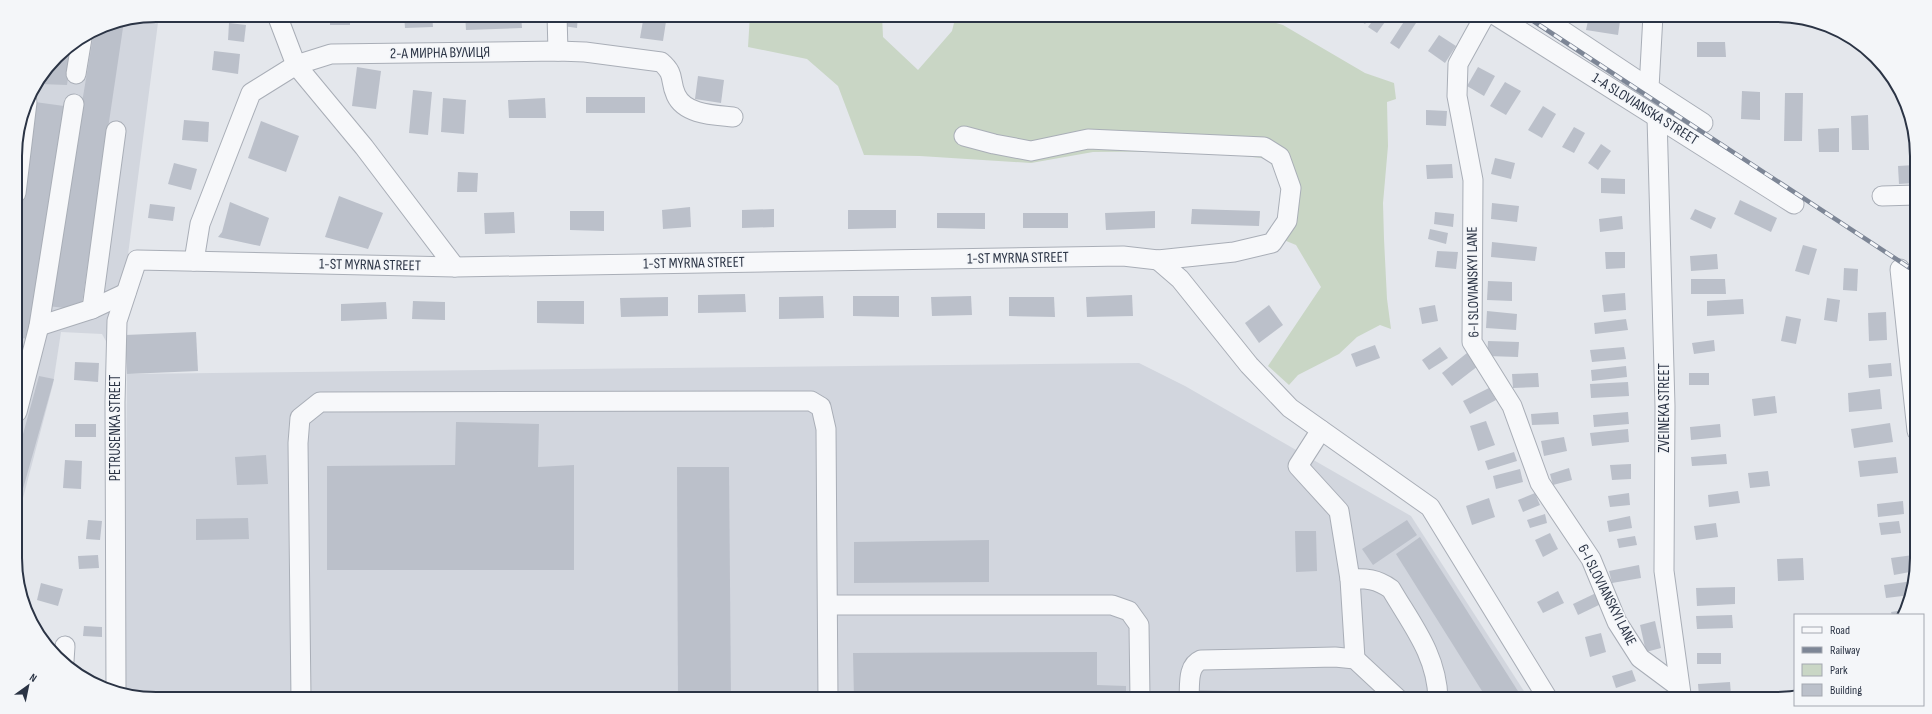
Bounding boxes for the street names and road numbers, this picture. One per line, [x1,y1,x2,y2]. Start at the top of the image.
street label: 2-А МИРНА ВУЛИЦЯ [390,43,490,63]
street label: 1-A SLOVIANSKA STREET [1588,69,1702,149]
street label: 6-I SLOVIANSKYI LANE [1463,226,1483,338]
street label: 1-ST MYRNA STREET [967,248,1069,268]
street label: 1-ST MYRNA STREET [643,253,745,273]
street label: 1-ST MYRNA STREET [319,255,421,275]
street label: ZVEINEKA STREET [1655,363,1674,453]
street label: PETRUSENKA STREET [106,375,125,481]
street label: 6-I SLOVIANSKYI LANE [1573,541,1641,649]

